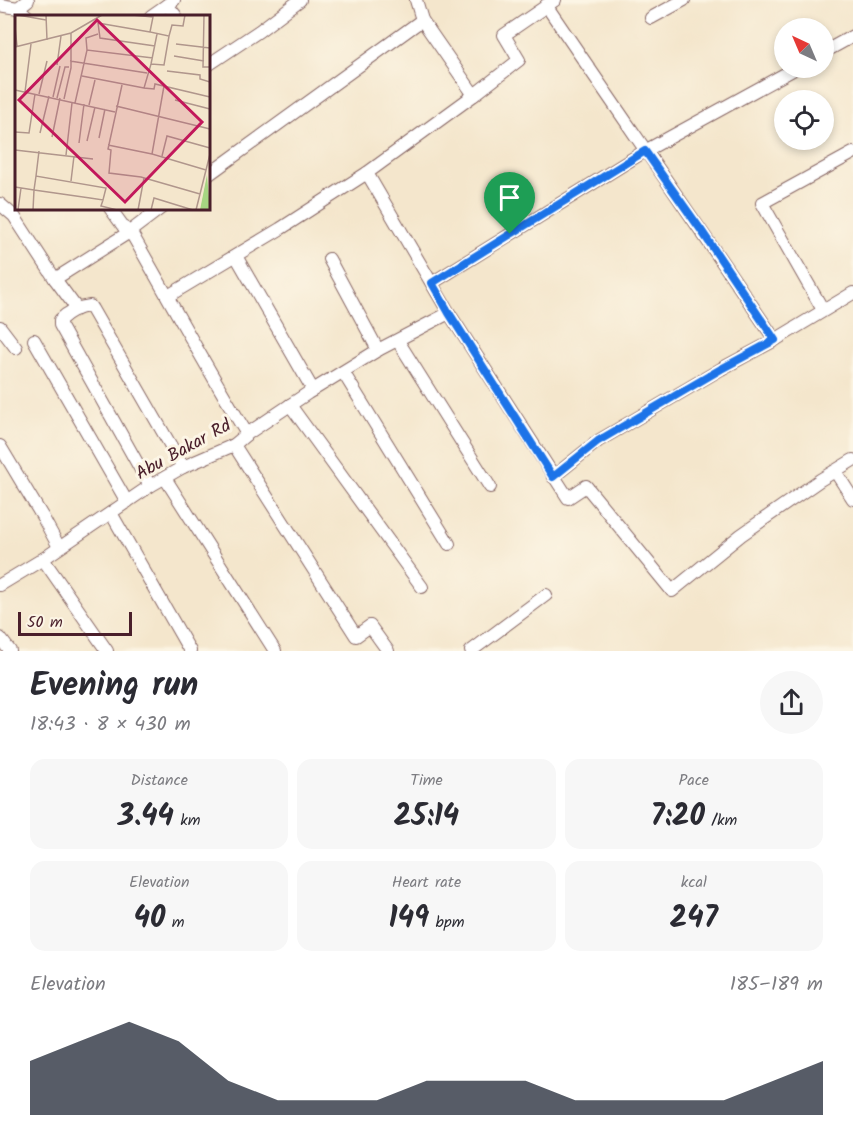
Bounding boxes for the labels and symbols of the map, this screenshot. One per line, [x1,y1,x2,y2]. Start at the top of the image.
inset map [15,15,210,210]
north arrow [774,18,834,78]
pin [484,172,535,234]
street label: Abu Bakar Rd [130,412,238,489]
scale bar [18,609,132,636]

